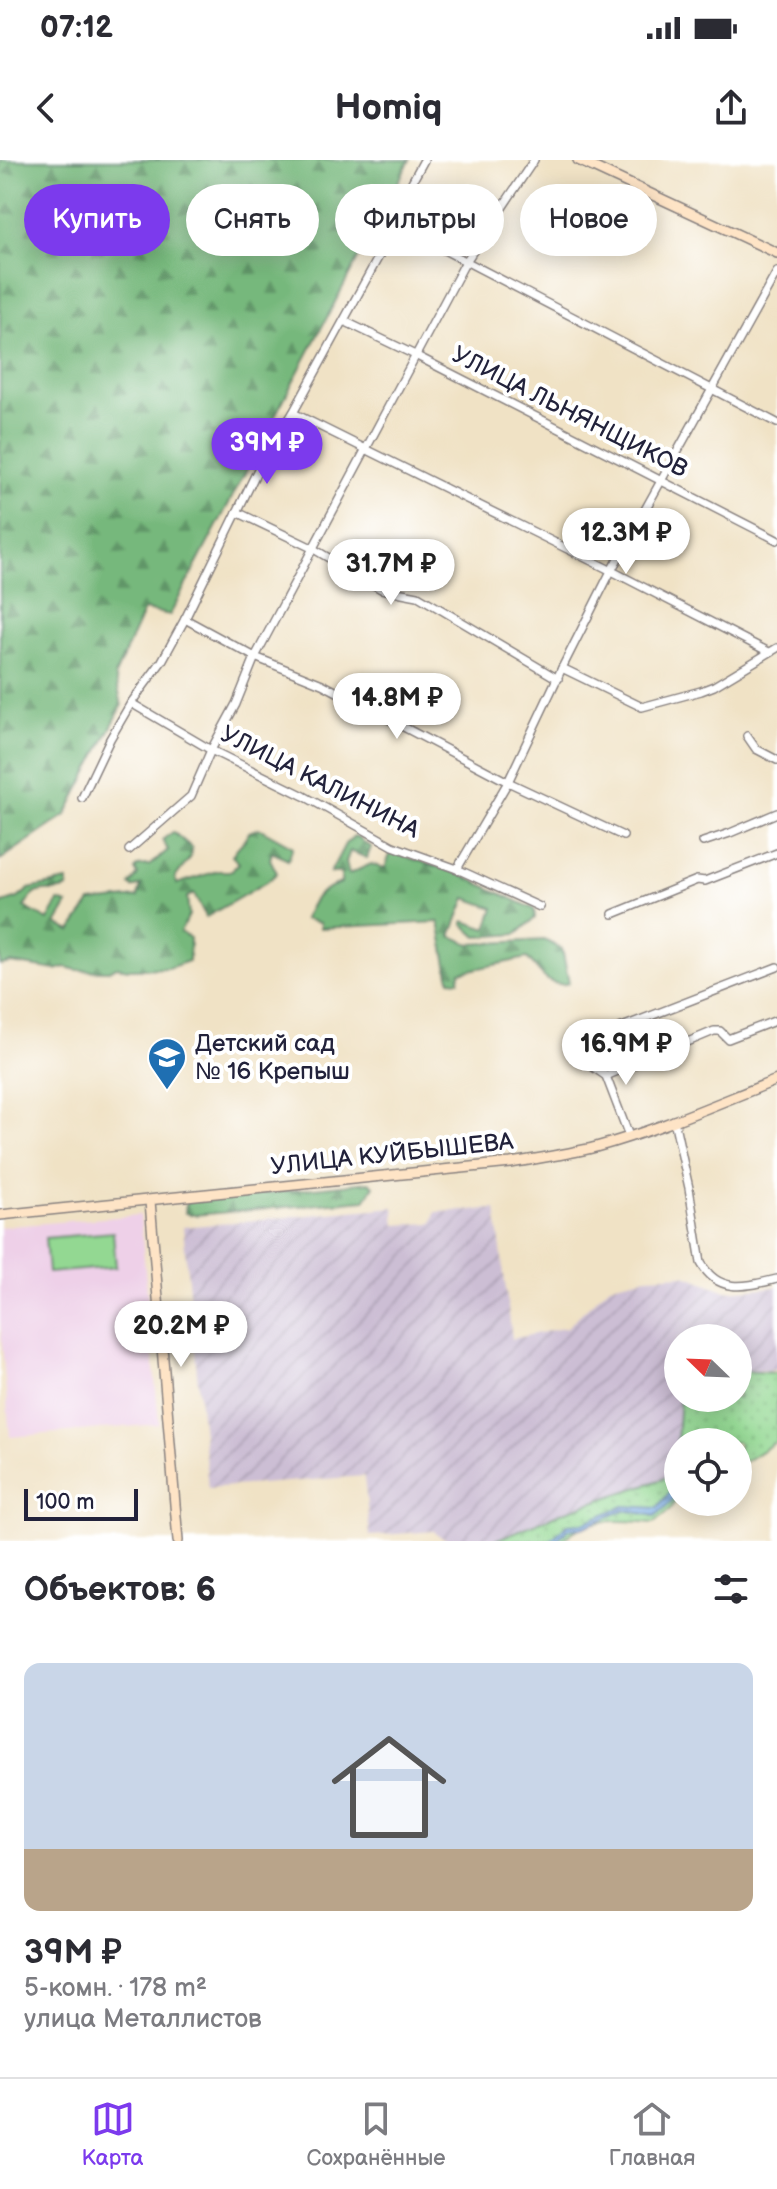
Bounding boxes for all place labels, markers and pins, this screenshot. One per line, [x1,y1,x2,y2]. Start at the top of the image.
pin: 39M ₽ [211,418,323,486]
pin: 12.3M ₽ [552,508,700,576]
pin: 31.7M ₽ [317,539,465,607]
pin: 14.8M ₽ [323,673,471,741]
pin: 16.9M ₽ [552,1019,700,1087]
place label: Детский сад № 16 Крепыш [195,1029,350,1086]
school or university icon: Детский сад № 16 Крепыш [146,1036,188,1091]
pin: 20.2M ₽ [107,1301,255,1369]

